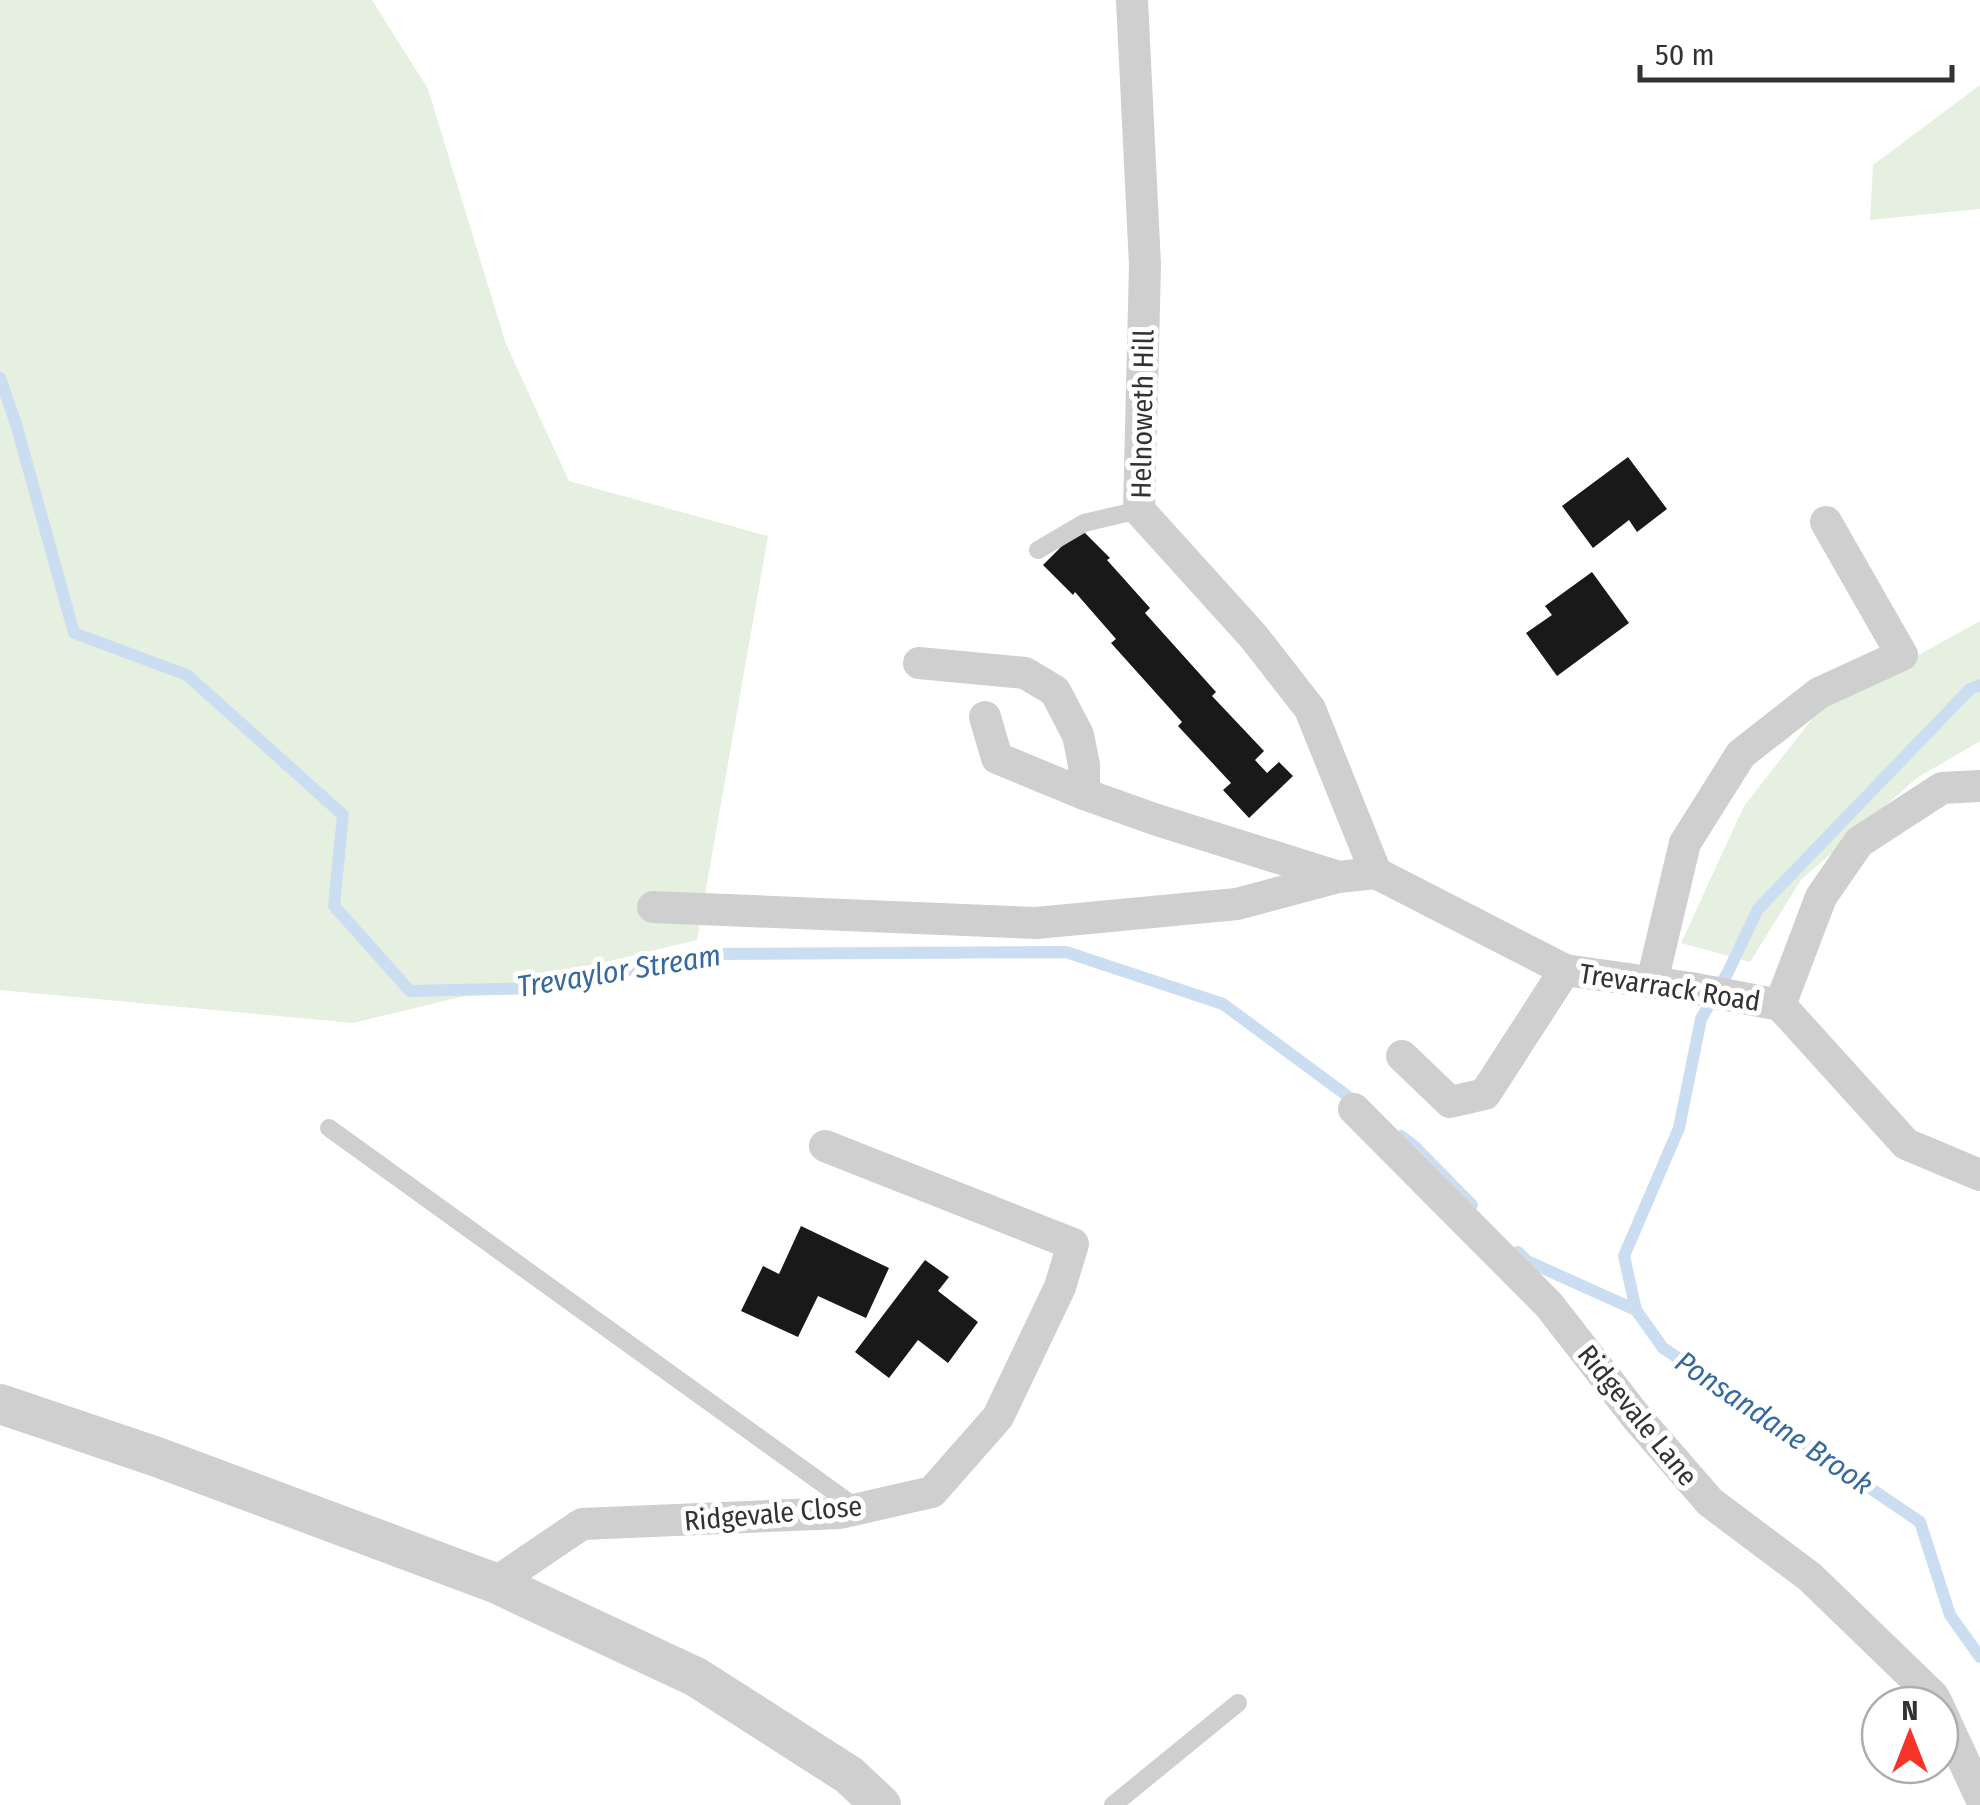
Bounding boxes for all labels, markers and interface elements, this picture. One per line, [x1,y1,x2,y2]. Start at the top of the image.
scale bar [1640,20,1952,82]
text: 50 m [1655,37,1715,73]
street label: Helnoweth Hill [1125,329,1160,499]
water label: Trevaylor Stream [515,937,723,1005]
street label: Trevarrack Road [1577,957,1763,1018]
street label: Ridgevale Lane [1571,1338,1704,1492]
water label: Ponsandane Brook [1668,1344,1880,1502]
street label: Ridgevale Close [683,1489,863,1538]
north arrow [1860,1685,1960,1785]
text: N [1902,1694,1918,1727]

